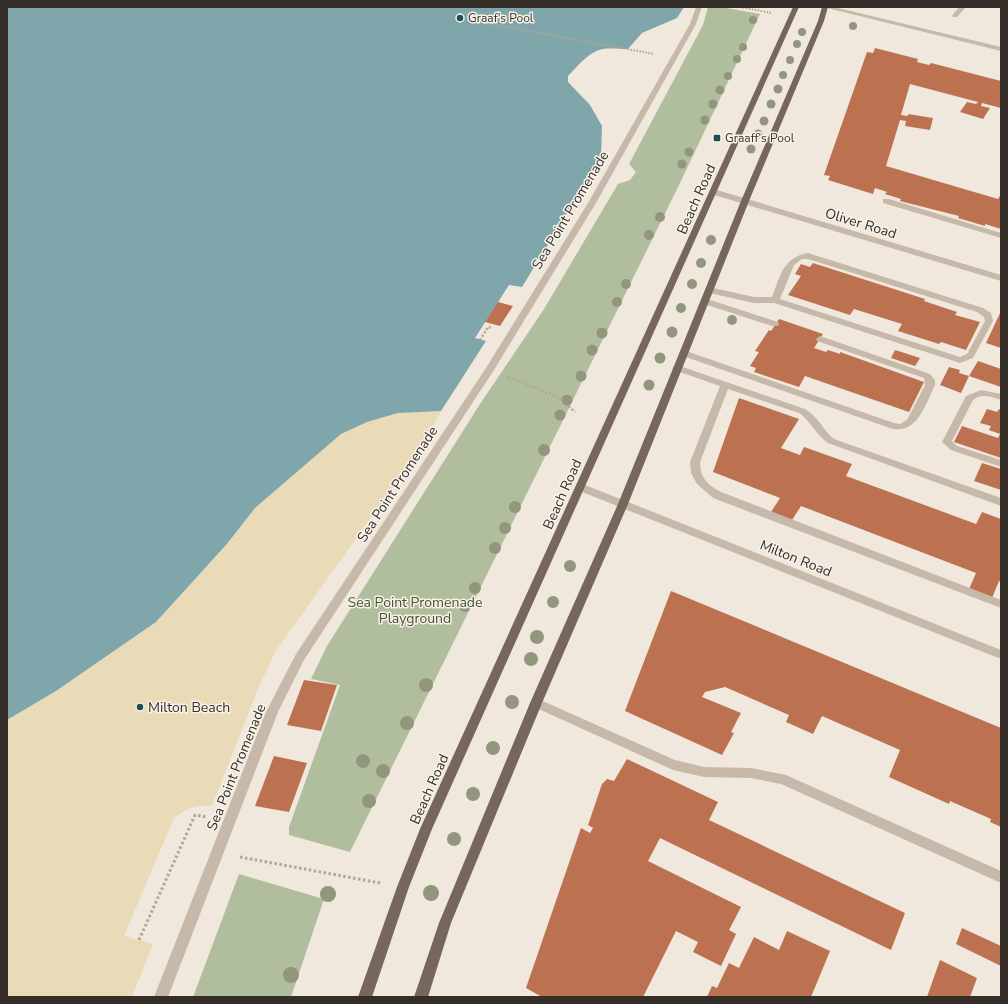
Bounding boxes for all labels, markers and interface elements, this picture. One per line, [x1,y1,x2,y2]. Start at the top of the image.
place label: Graaf's Pool [468,10,534,26]
marker: Graaf's Pool [455,13,465,23]
place label: Graaff's Pool [725,130,795,146]
marker: Graaff's Pool [712,133,722,143]
street label: Sea Point Promenade [528,148,613,273]
street label: Beach Road [673,161,720,237]
street label: Oliver Road [823,204,899,243]
street label: Sea Point Promenade [353,423,442,546]
street label: Beach Road [539,456,586,532]
street label: Milton Road [757,535,835,582]
park label: Sea Point Promenade Playground [348,593,482,628]
place label: Milton Beach [148,698,230,717]
street label: Sea Point Promenade [202,701,271,833]
marker: Milton Beach [135,702,145,712]
street label: Beach Road [406,751,453,827]

